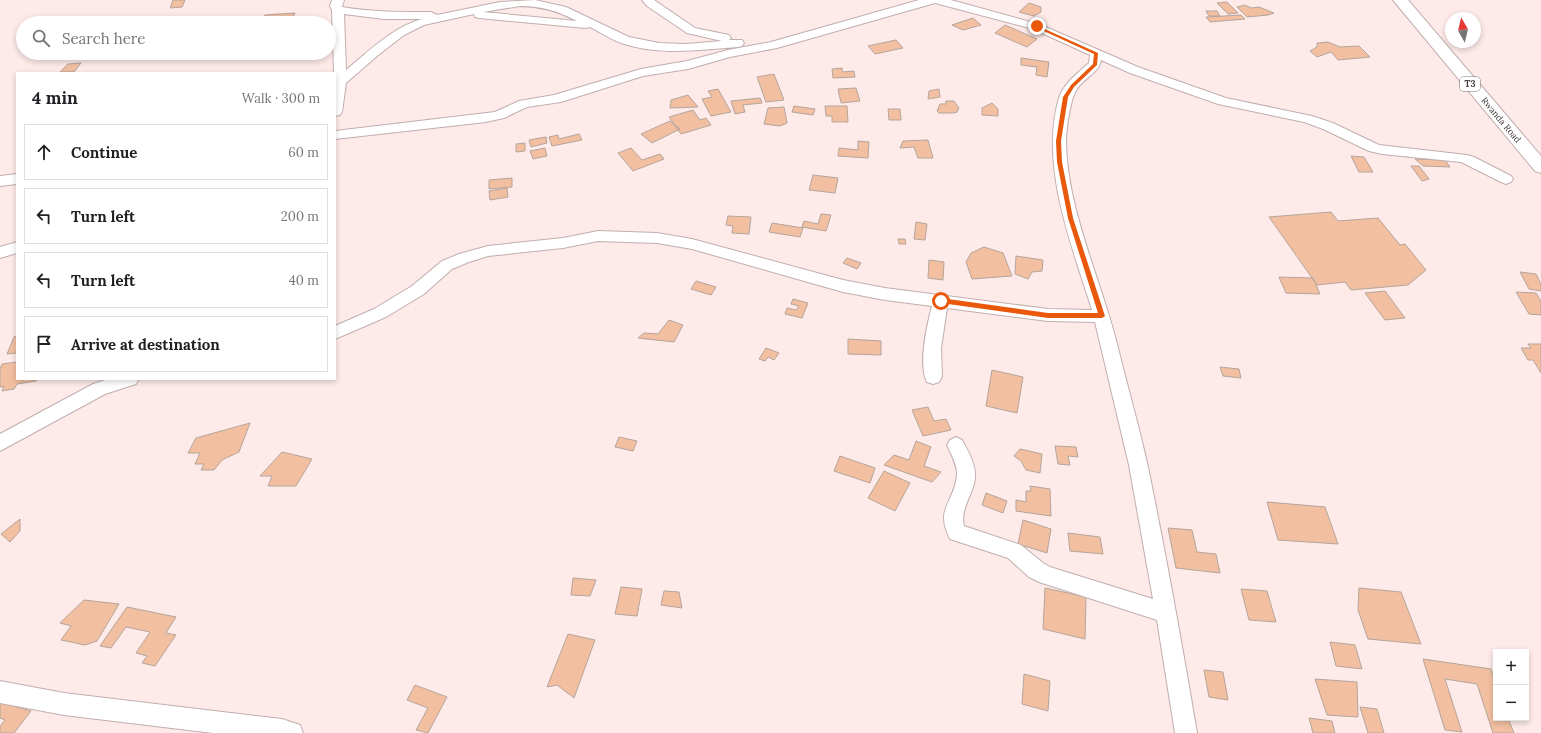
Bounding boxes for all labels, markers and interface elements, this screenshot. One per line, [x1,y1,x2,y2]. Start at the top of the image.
north arrow [1445,12,1481,48]
search box [16,16,336,60]
route end [1028,17,1046,35]
icon: search [30,27,52,49]
text: Search here [62,29,145,48]
road number: T3 [1460,77,1480,91]
text: 4 min [32,87,78,109]
text: Walk · 300 m [242,90,320,107]
street label: Rwanda Road [1479,95,1524,145]
icon: ahead [33,141,55,163]
text: Continue [71,143,137,162]
text: 60 m [288,144,319,161]
icon: left [33,205,55,227]
text: Turn left [71,207,135,226]
text: 200 m [281,208,319,225]
icon: left [33,269,55,291]
text: Turn left [71,271,135,290]
text: 40 m [289,272,319,289]
route start [932,292,950,310]
icon: arrive [33,333,55,355]
text: Arrive at destination [71,335,220,354]
map controls [1493,649,1529,721]
button: + [1493,649,1529,685]
button: − [1493,685,1529,721]

